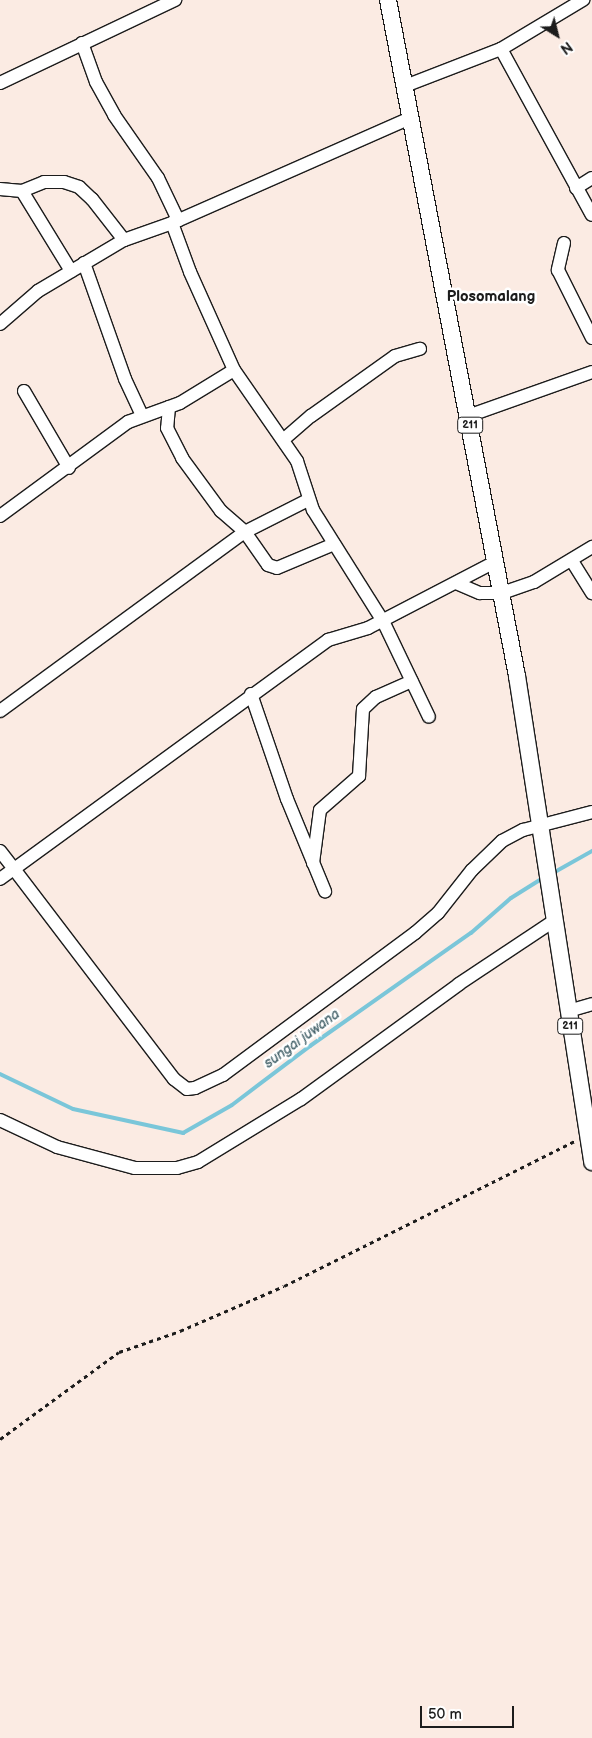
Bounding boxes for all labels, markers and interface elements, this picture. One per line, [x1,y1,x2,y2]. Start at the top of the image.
north arrow [532,10,582,60]
text: N [557,38,575,58]
district label: Plosomalang [447,288,535,306]
road number: 211 [456,416,484,434]
water label: sungai juwana [261,1006,343,1072]
road number: 211 [556,1018,584,1034]
scale bar [422,1696,516,1728]
text: 50 m [428,1705,462,1724]

